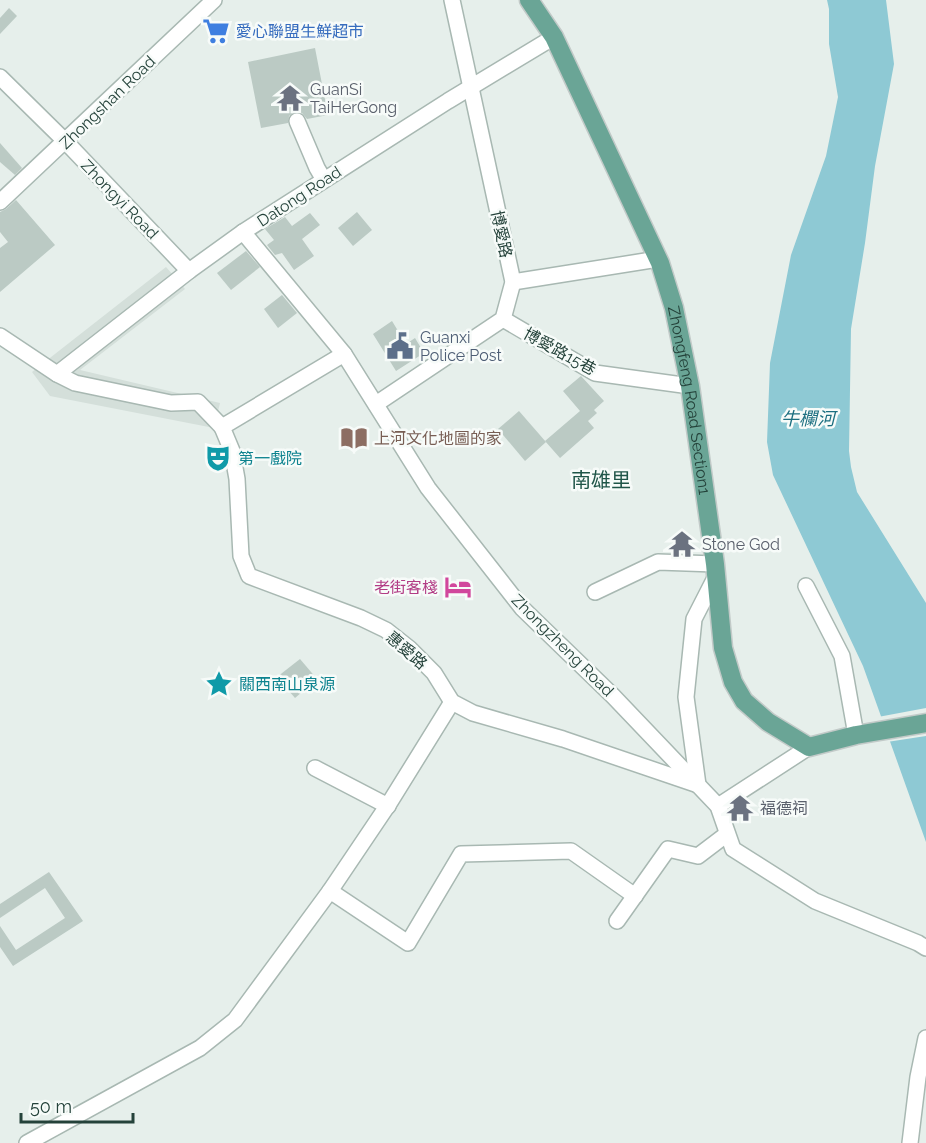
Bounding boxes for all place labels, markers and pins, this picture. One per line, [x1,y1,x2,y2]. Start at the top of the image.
supermarket icon: 愛心聯盟生鮮超市 [201,16,231,46]
place label: 愛心聯盟生鮮超市 [236,22,364,41]
place label: GuanSi TaiHerGong [310,80,397,117]
temple icon: GuanSi TaiHerGong [275,83,305,113]
place label: Guanxi Police Post [420,328,502,365]
public building icon: Guanxi Police Post [385,331,415,361]
library icon: 上河文化地圖的家 [339,423,369,453]
place label: 上河文化地圖的家 [374,429,502,448]
theatre icon: 第一戲院 [203,443,233,473]
place label: 第一戲院 [238,449,302,468]
temple icon: Stone God [667,529,697,559]
place label: Stone God [702,535,780,554]
hotel icon: 老街客棧 [443,572,473,602]
place label: 老街客棧 [374,578,438,597]
place icon: 關西南山泉源 [204,669,234,699]
place label: 關西南山泉源 [239,675,335,694]
temple icon: 福德祠 [725,793,755,823]
place label: 福德祠 [760,799,808,818]

